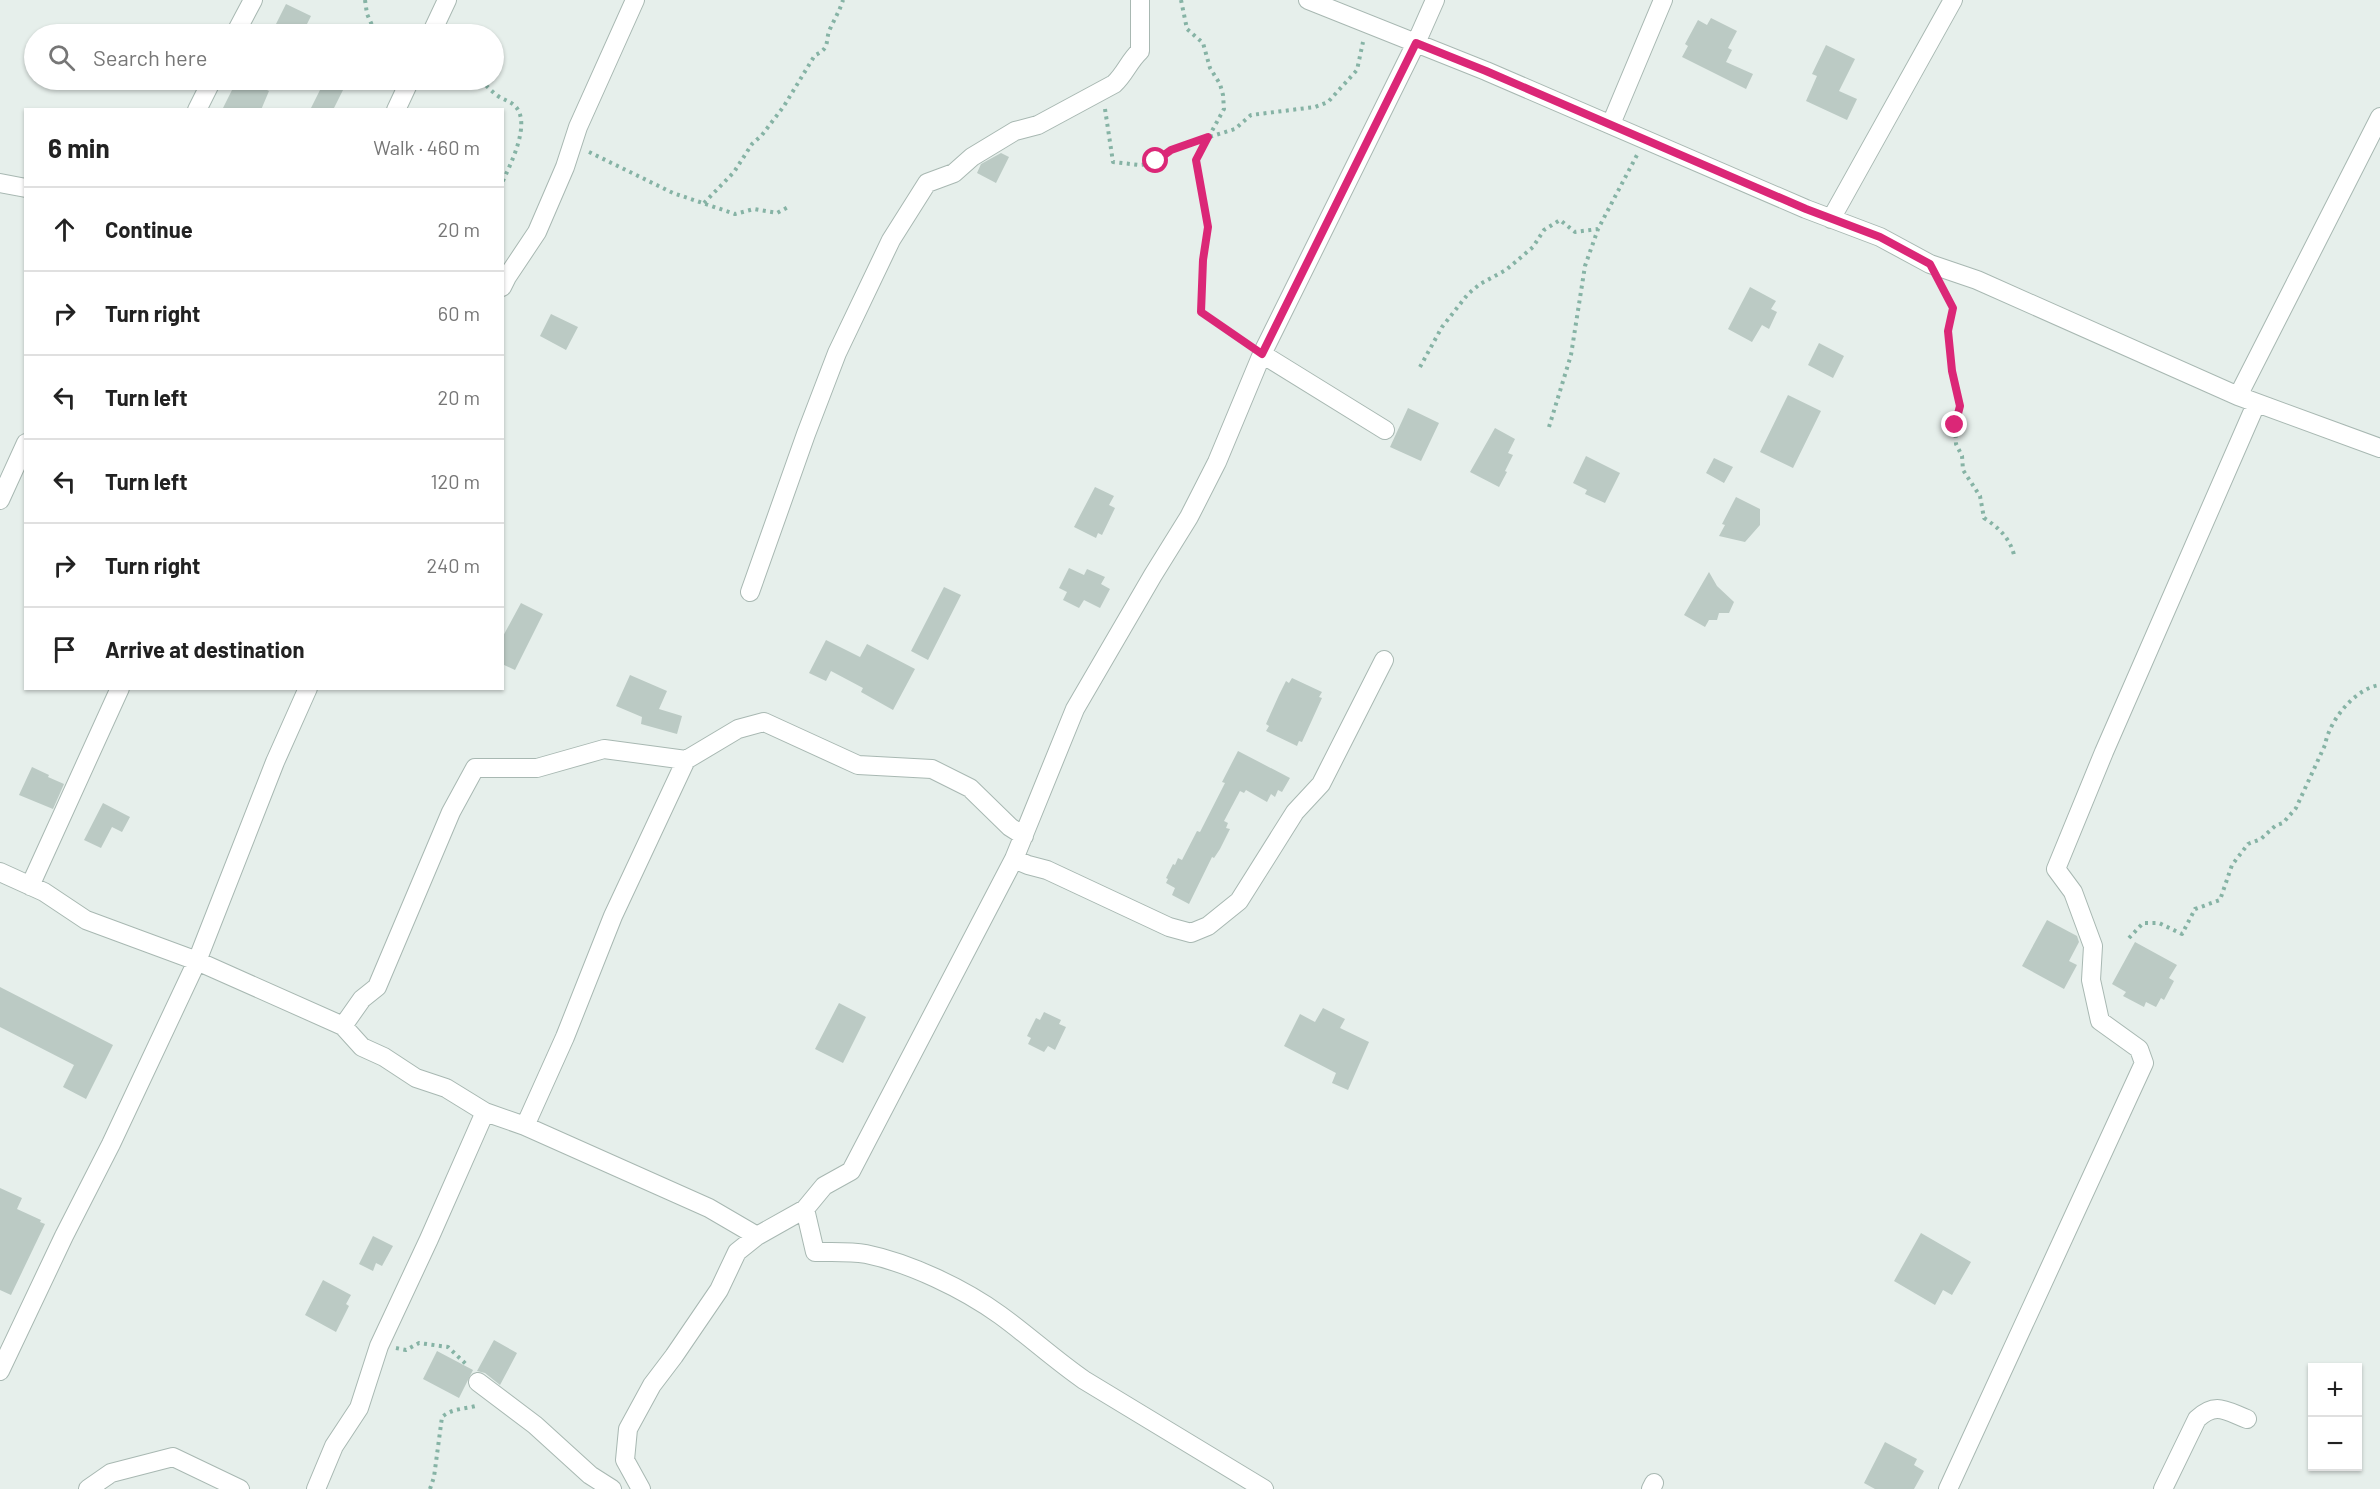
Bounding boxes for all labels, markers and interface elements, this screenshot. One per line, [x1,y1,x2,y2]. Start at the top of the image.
search box [24,24,504,90]
icon: search [45,41,78,74]
text: Search here [93,44,207,70]
text: 6 min [48,132,110,163]
text: Walk · 460 m [373,135,480,159]
route start [1142,147,1168,173]
icon: ahead [48,213,81,246]
text: Continue [105,216,193,242]
text: 20 m [437,217,480,241]
icon: right [48,297,81,330]
text: Turn right [105,300,200,326]
text: 60 m [438,301,480,325]
icon: left [48,381,81,414]
text: Turn left [105,384,188,410]
text: 20 m [437,385,480,409]
route end [1941,411,1967,437]
icon: left [48,465,81,498]
text: Turn left [105,468,188,494]
text: 120 m [430,469,480,493]
icon: right [48,549,81,582]
text: Turn right [105,552,200,578]
text: 240 m [426,553,480,577]
icon: arrive [48,633,81,666]
text: Arrive at destination [105,636,304,662]
map controls [2308,1363,2362,1471]
button: + [2308,1363,2362,1417]
button: − [2308,1417,2362,1471]

